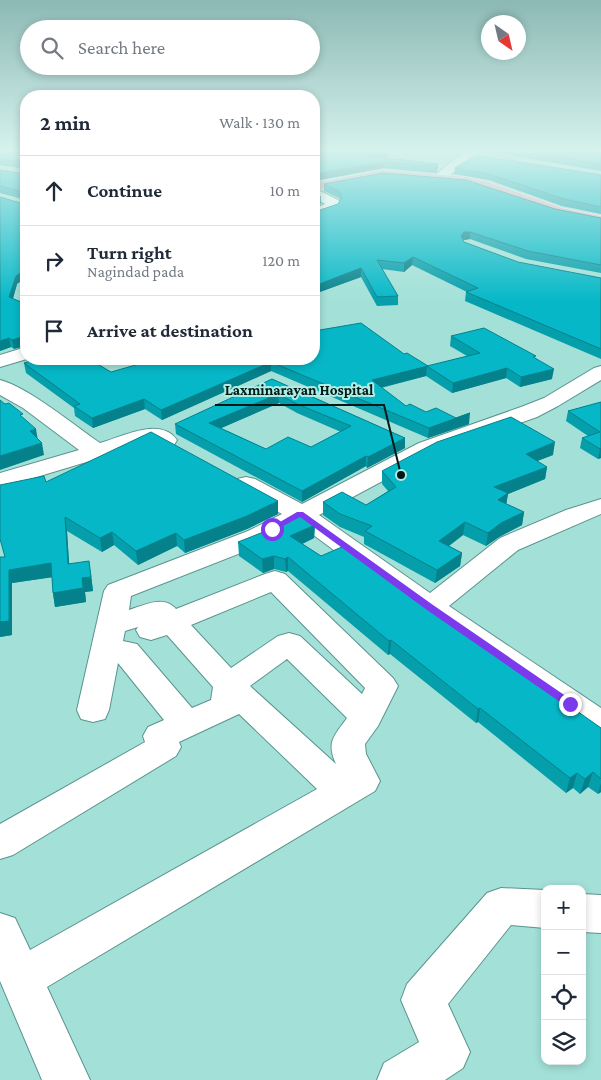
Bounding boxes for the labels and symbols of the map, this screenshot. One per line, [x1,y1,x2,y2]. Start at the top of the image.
north arrow [481,15,526,60]
callout: Laxminarayan Hospital [215,375,384,405]
text: Laxminarayan Hospital [225,382,374,398]
route start [261,518,284,541]
route end [559,693,582,716]

